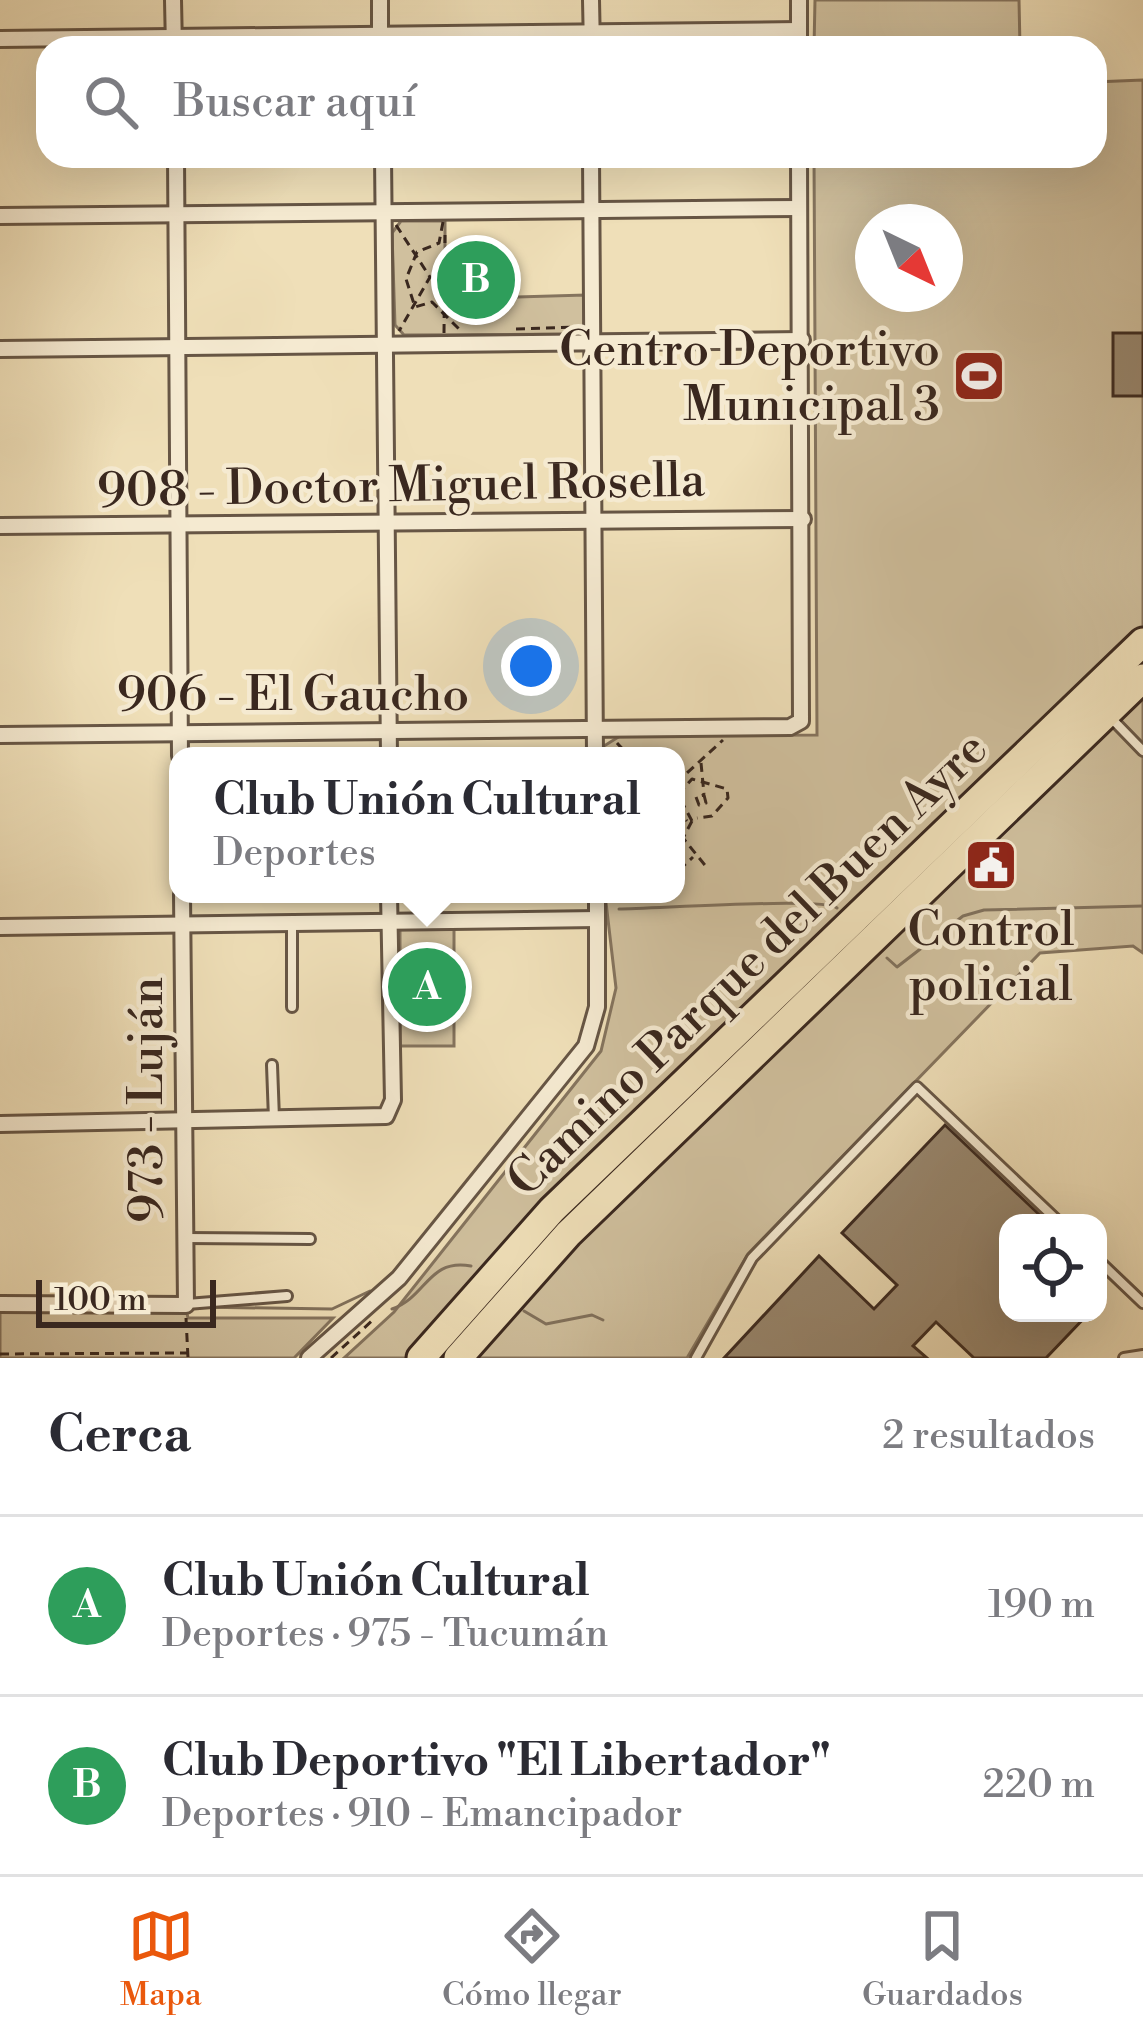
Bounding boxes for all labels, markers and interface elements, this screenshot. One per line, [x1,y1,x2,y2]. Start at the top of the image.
search box [36,36,1107,168]
icon: search [78,69,144,135]
text: Buscar aquí [174,74,416,131]
north arrow [855,204,963,312]
pin: B [437,235,515,325]
place label: Centro Deportivo Municipal 3 [559,321,940,436]
sports icon: Centro Deportivo Municipal 3 [951,348,1007,404]
street label: 908 - Doctor Miguel Rosella [96,452,706,522]
your location [501,636,561,696]
street label: 906 - El Gaucho [117,666,469,726]
street label: Camino Parque del Buen Ayre [495,720,1001,1211]
popup [169,747,685,903]
text: Club Unión Cultural [213,772,641,829]
text: Deportes [213,829,376,878]
public building icon: Control policial [963,837,1019,893]
place label: Control policial [908,901,1074,1016]
pin: A [388,942,466,1032]
street label: 973 - Luján [118,977,178,1223]
map controls [999,1214,1107,1322]
button: locate [999,1214,1107,1322]
scale bar [36,1274,216,1327]
text: 100 m [54,1280,147,1321]
text: Cerca [48,1404,191,1468]
text: 2 resultados [882,1412,1095,1461]
text: Club Unión Cultural [162,1553,590,1610]
text: A [73,1581,101,1630]
text: 190 m [988,1581,1095,1630]
text: Deportes · 975 - Tucumán [162,1610,608,1659]
text: Club Deportivo "El Libertador" [162,1733,831,1790]
text: B [72,1761,102,1810]
text: 220 m [982,1761,1095,1810]
text: Deportes · 910 - Emancipador [162,1790,682,1839]
tab: Mapa [120,1903,202,2016]
tab: Cómo llegar [442,1903,622,2016]
tab: Guardados [862,1903,1023,2016]

